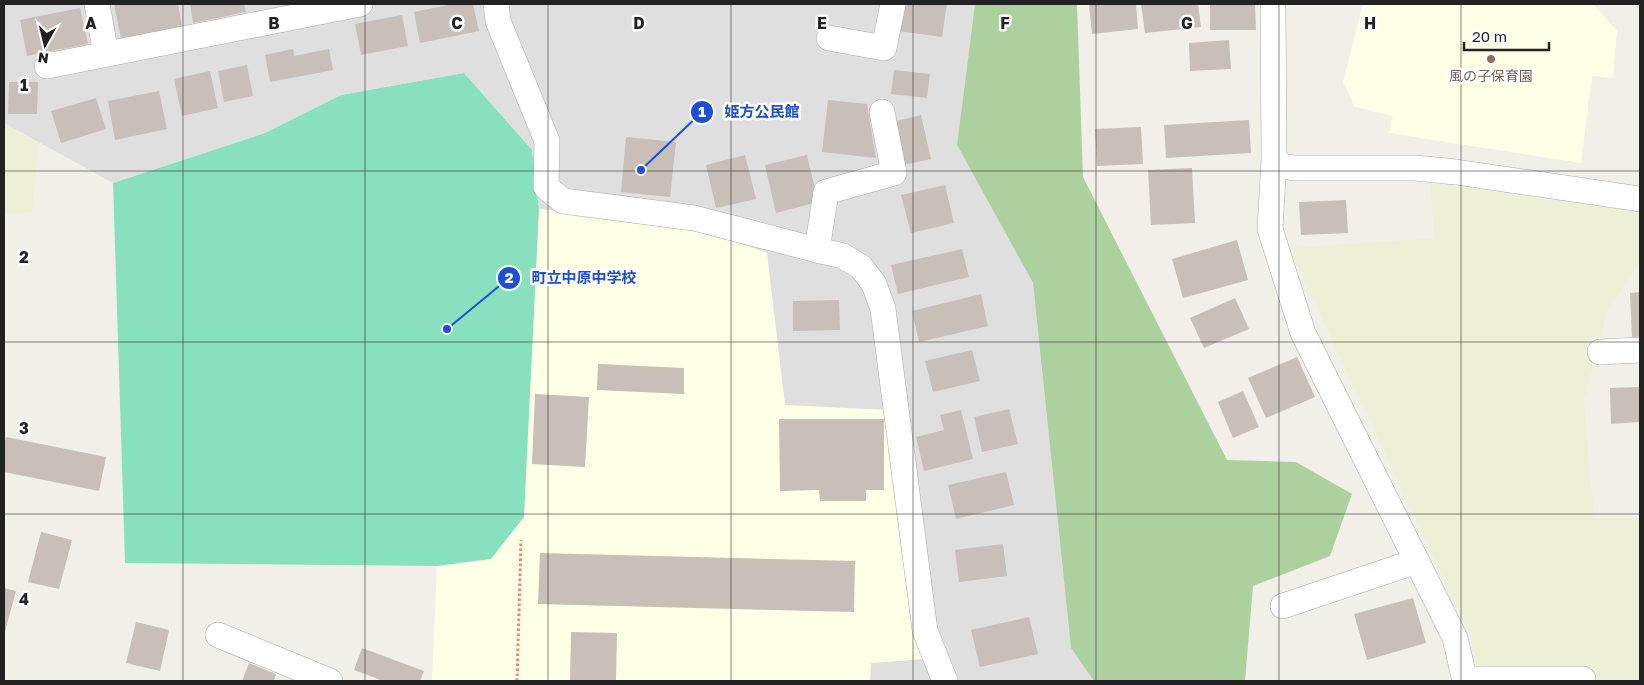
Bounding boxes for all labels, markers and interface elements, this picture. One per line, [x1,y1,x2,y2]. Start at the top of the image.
text: A [85,13,97,33]
text: B [268,13,280,33]
text: C [451,13,463,33]
text: D [633,13,645,33]
text: E [817,13,827,33]
text: F [1000,13,1010,33]
text: G [1181,13,1193,33]
text: H [1364,13,1376,33]
north arrow [20,20,70,70]
scale bar [1464,20,1549,52]
text: 20 m [1472,27,1507,45]
text: N [37,49,50,68]
marker: 風の子保育園 [1485,53,1497,65]
place label: 風の子保育園 [1449,67,1533,84]
text: 1 [20,75,28,95]
callout: 姫方公民館 [689,97,809,127]
text: 1 [698,102,706,120]
text: 姫方公民館 [724,102,800,120]
text: 2 [19,247,29,267]
callout: 町立中原中学校 [496,263,646,293]
text: 2 [504,268,514,286]
text: 町立中原中学校 [531,268,637,286]
text: 3 [19,418,29,438]
text: 4 [19,589,29,609]

